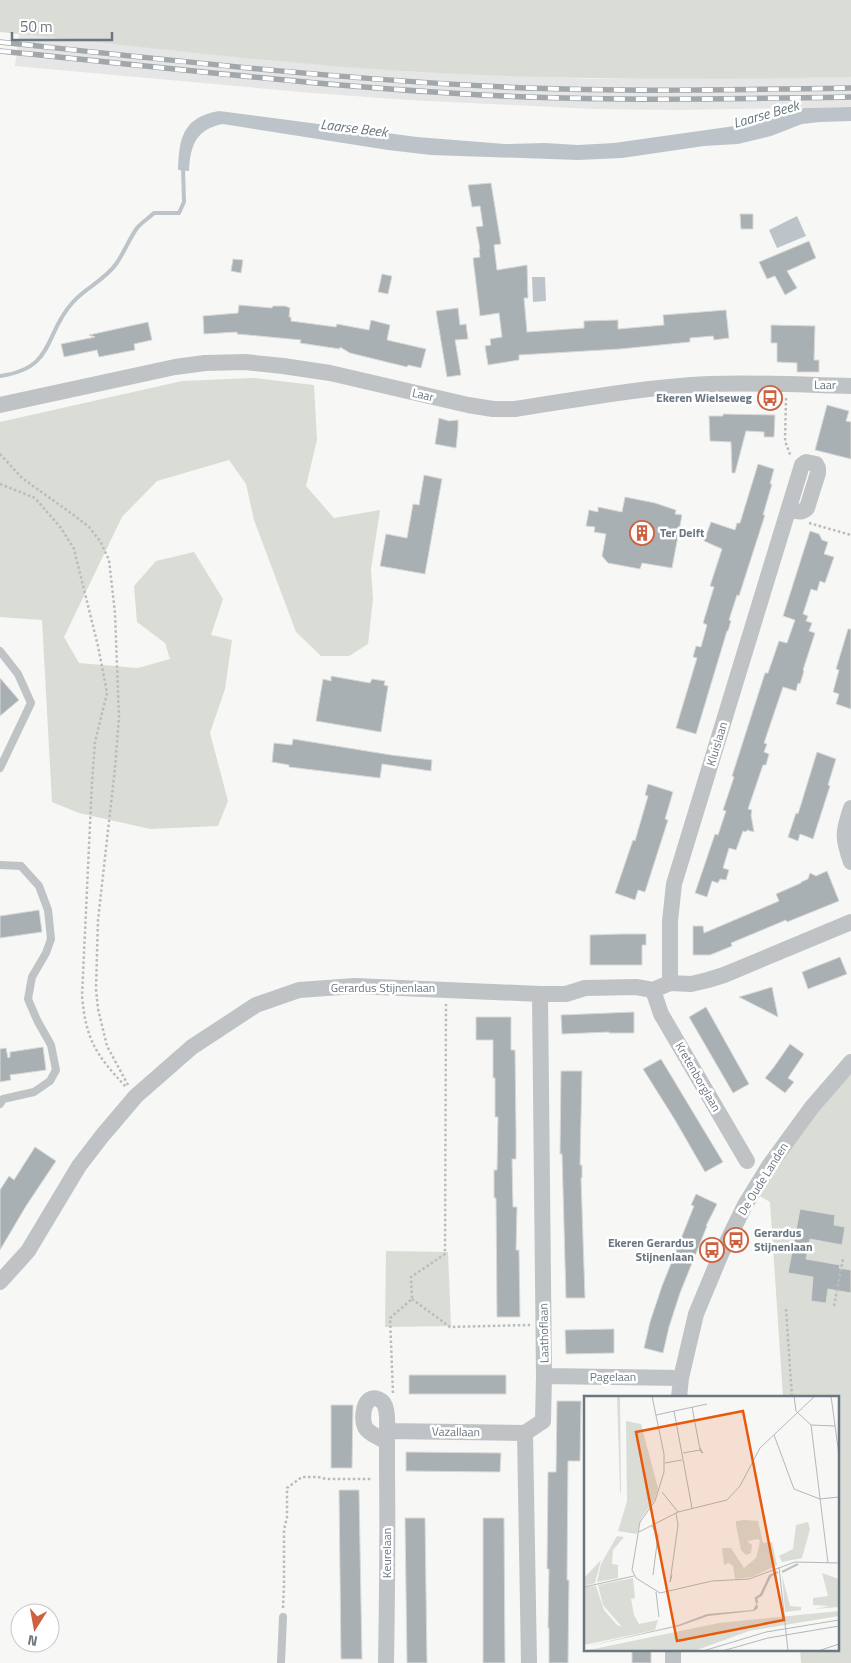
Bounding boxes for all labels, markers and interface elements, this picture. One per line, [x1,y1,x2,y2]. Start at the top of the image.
scale bar [12,10,112,42]
text: 50 m [20,15,53,38]
water label: Laarse Beek [731,94,803,133]
water label: Laarse Beek [319,113,390,142]
street label: Laar [814,375,836,394]
street label: Laar [410,383,436,406]
bus stop icon: Ekeren Wielseweg [757,385,783,411]
place label: Ekeren Wielseweg [656,388,753,407]
building icon: Ter Delft [629,520,655,546]
place label: Ter Delft [660,523,705,542]
street label: Kluislaan [701,719,732,768]
street label: Gerardus Stijnenlaan [331,978,435,997]
street label: Kretenborglaan [671,1038,726,1115]
street label: De Oude Landen [733,1139,793,1219]
place label: Gerardus Stijnenlaan [754,1223,813,1256]
bus stop icon: Gerardus Stijnenlaan [723,1227,749,1253]
place label: Ekeren Gerardus Stijnenlaan [608,1233,694,1266]
bus stop icon: Ekeren Gerardus Stijnenlaan [699,1237,725,1263]
street label: Laathoflaan [533,1303,554,1363]
street label: Pagelaan [590,1367,636,1386]
inset map [584,1396,838,1650]
street label: Vazallaan [432,1422,480,1441]
street label: Keurelaan [377,1528,396,1578]
north arrow [10,1603,60,1653]
text: N [26,1630,39,1652]

